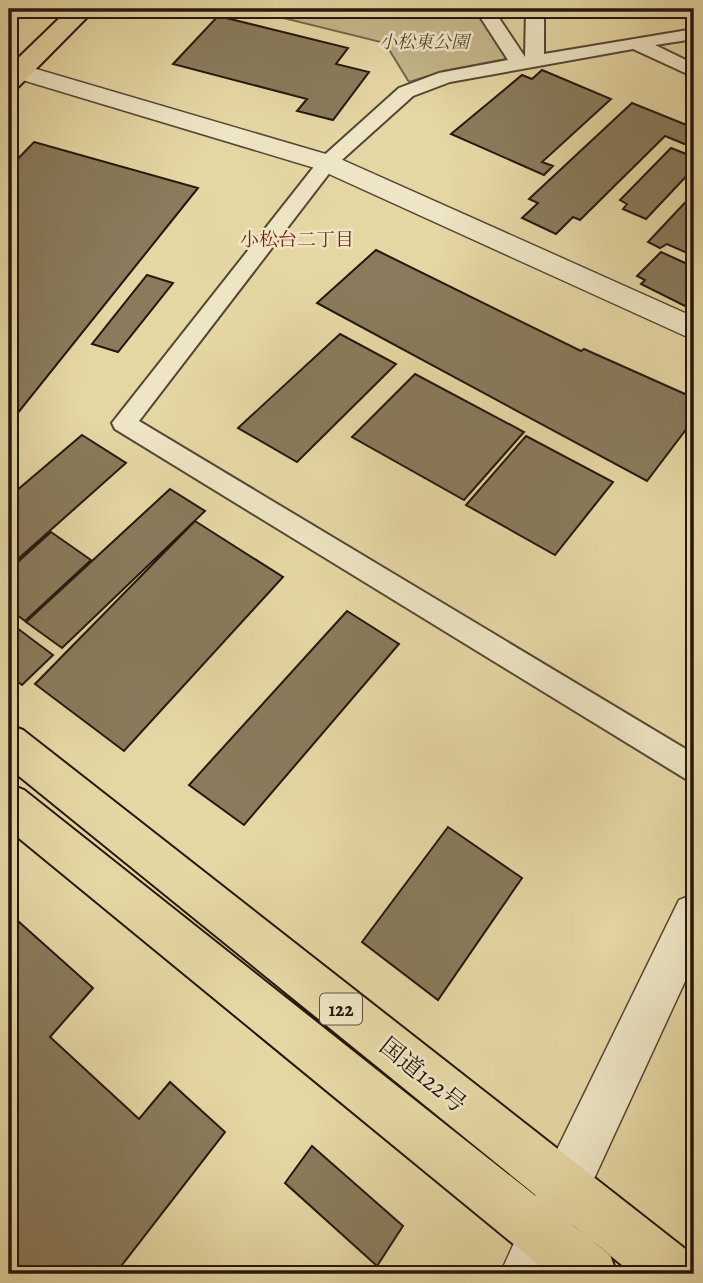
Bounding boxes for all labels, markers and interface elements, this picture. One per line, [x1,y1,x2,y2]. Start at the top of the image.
park label: 小松東公園 [379,30,472,54]
district label: 小松台二丁目 [240,227,354,253]
road number: 122 [320,993,362,1024]
street label: 国道122号 [373,1030,473,1120]

